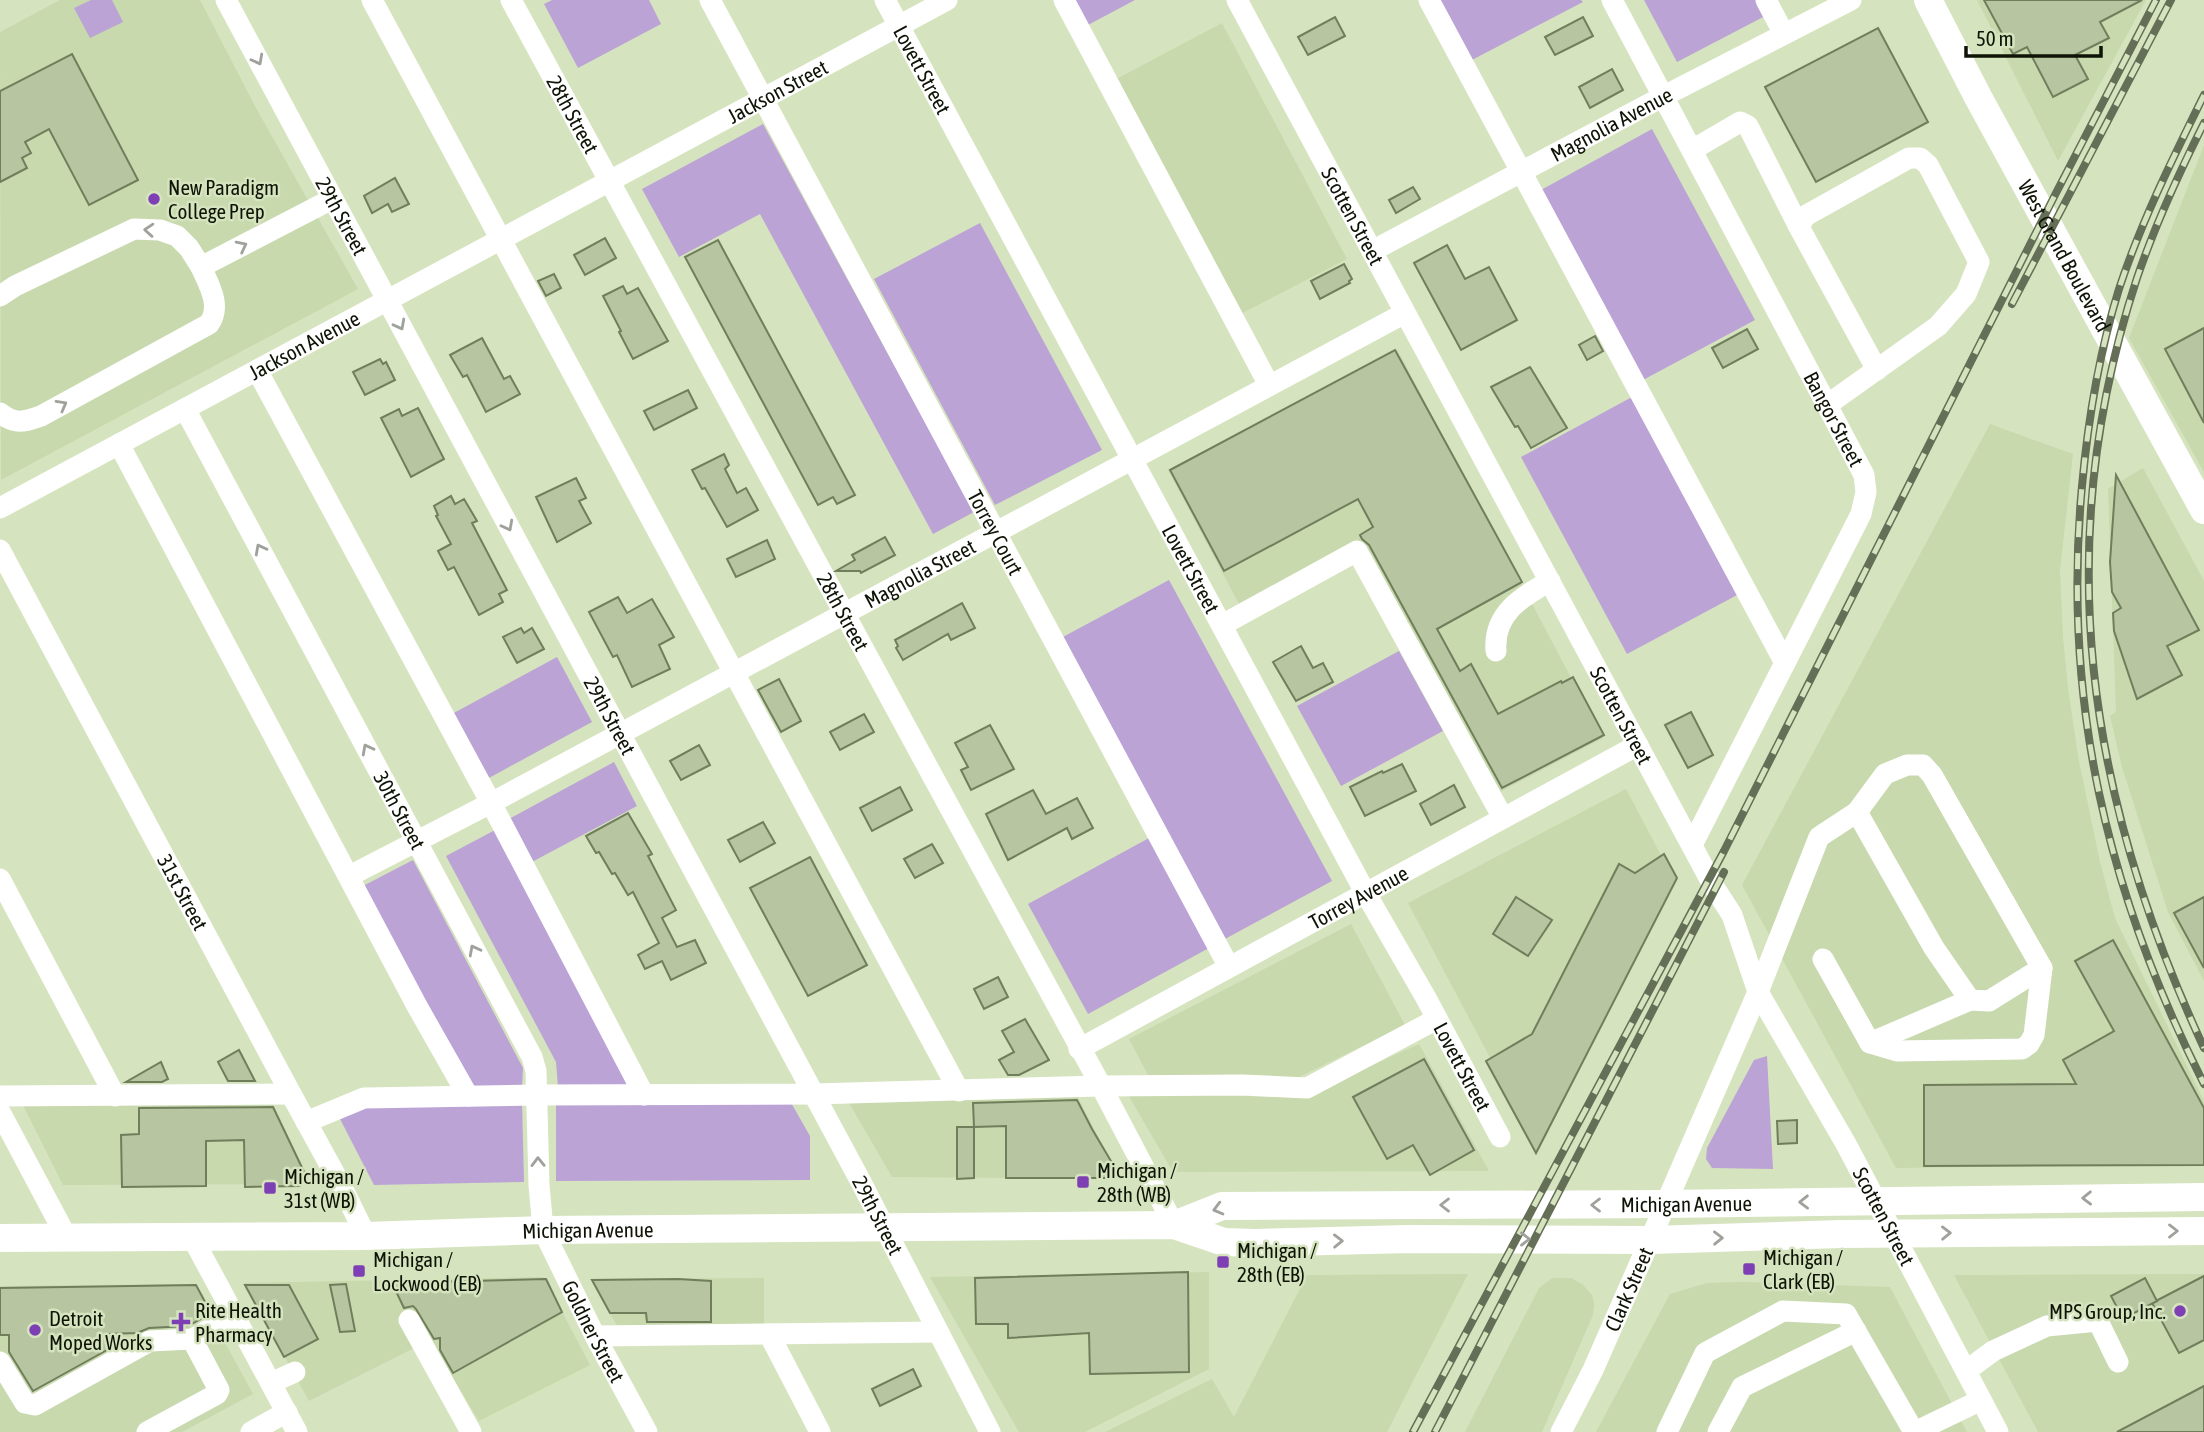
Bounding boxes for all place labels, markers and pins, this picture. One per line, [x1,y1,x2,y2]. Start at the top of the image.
place label: New Paradigm College Prep [168,175,279,223]
marker: New Paradigm College Prep [146,191,162,207]
place label: Michigan / 28th (WB) [1097,1158,1177,1206]
place label: Michigan / 31st (WB) [284,1164,364,1212]
marker: Michigan / 28th (WB) [1075,1174,1091,1190]
marker: Michigan / 31st (WB) [262,1180,278,1196]
place label: Michigan / 28th (EB) [1237,1238,1317,1286]
place label: Michigan / Clark (EB) [1763,1245,1843,1293]
place label: Michigan / Lockwood (EB) [373,1247,482,1295]
marker: Michigan / 28th (EB) [1215,1254,1231,1270]
marker: Michigan / Clark (EB) [1741,1261,1757,1277]
marker: Michigan / Lockwood (EB) [351,1263,367,1279]
place label: Rite Health Pharmacy [195,1298,282,1346]
place label: MPS Group, Inc. [2049,1299,2166,1323]
marker: MPS Group, Inc. [2172,1303,2188,1319]
place label: Detroit Moped Works [49,1306,152,1354]
marker: Rite Health Pharmacy [173,1314,189,1330]
marker: Detroit Moped Works [27,1322,43,1338]

